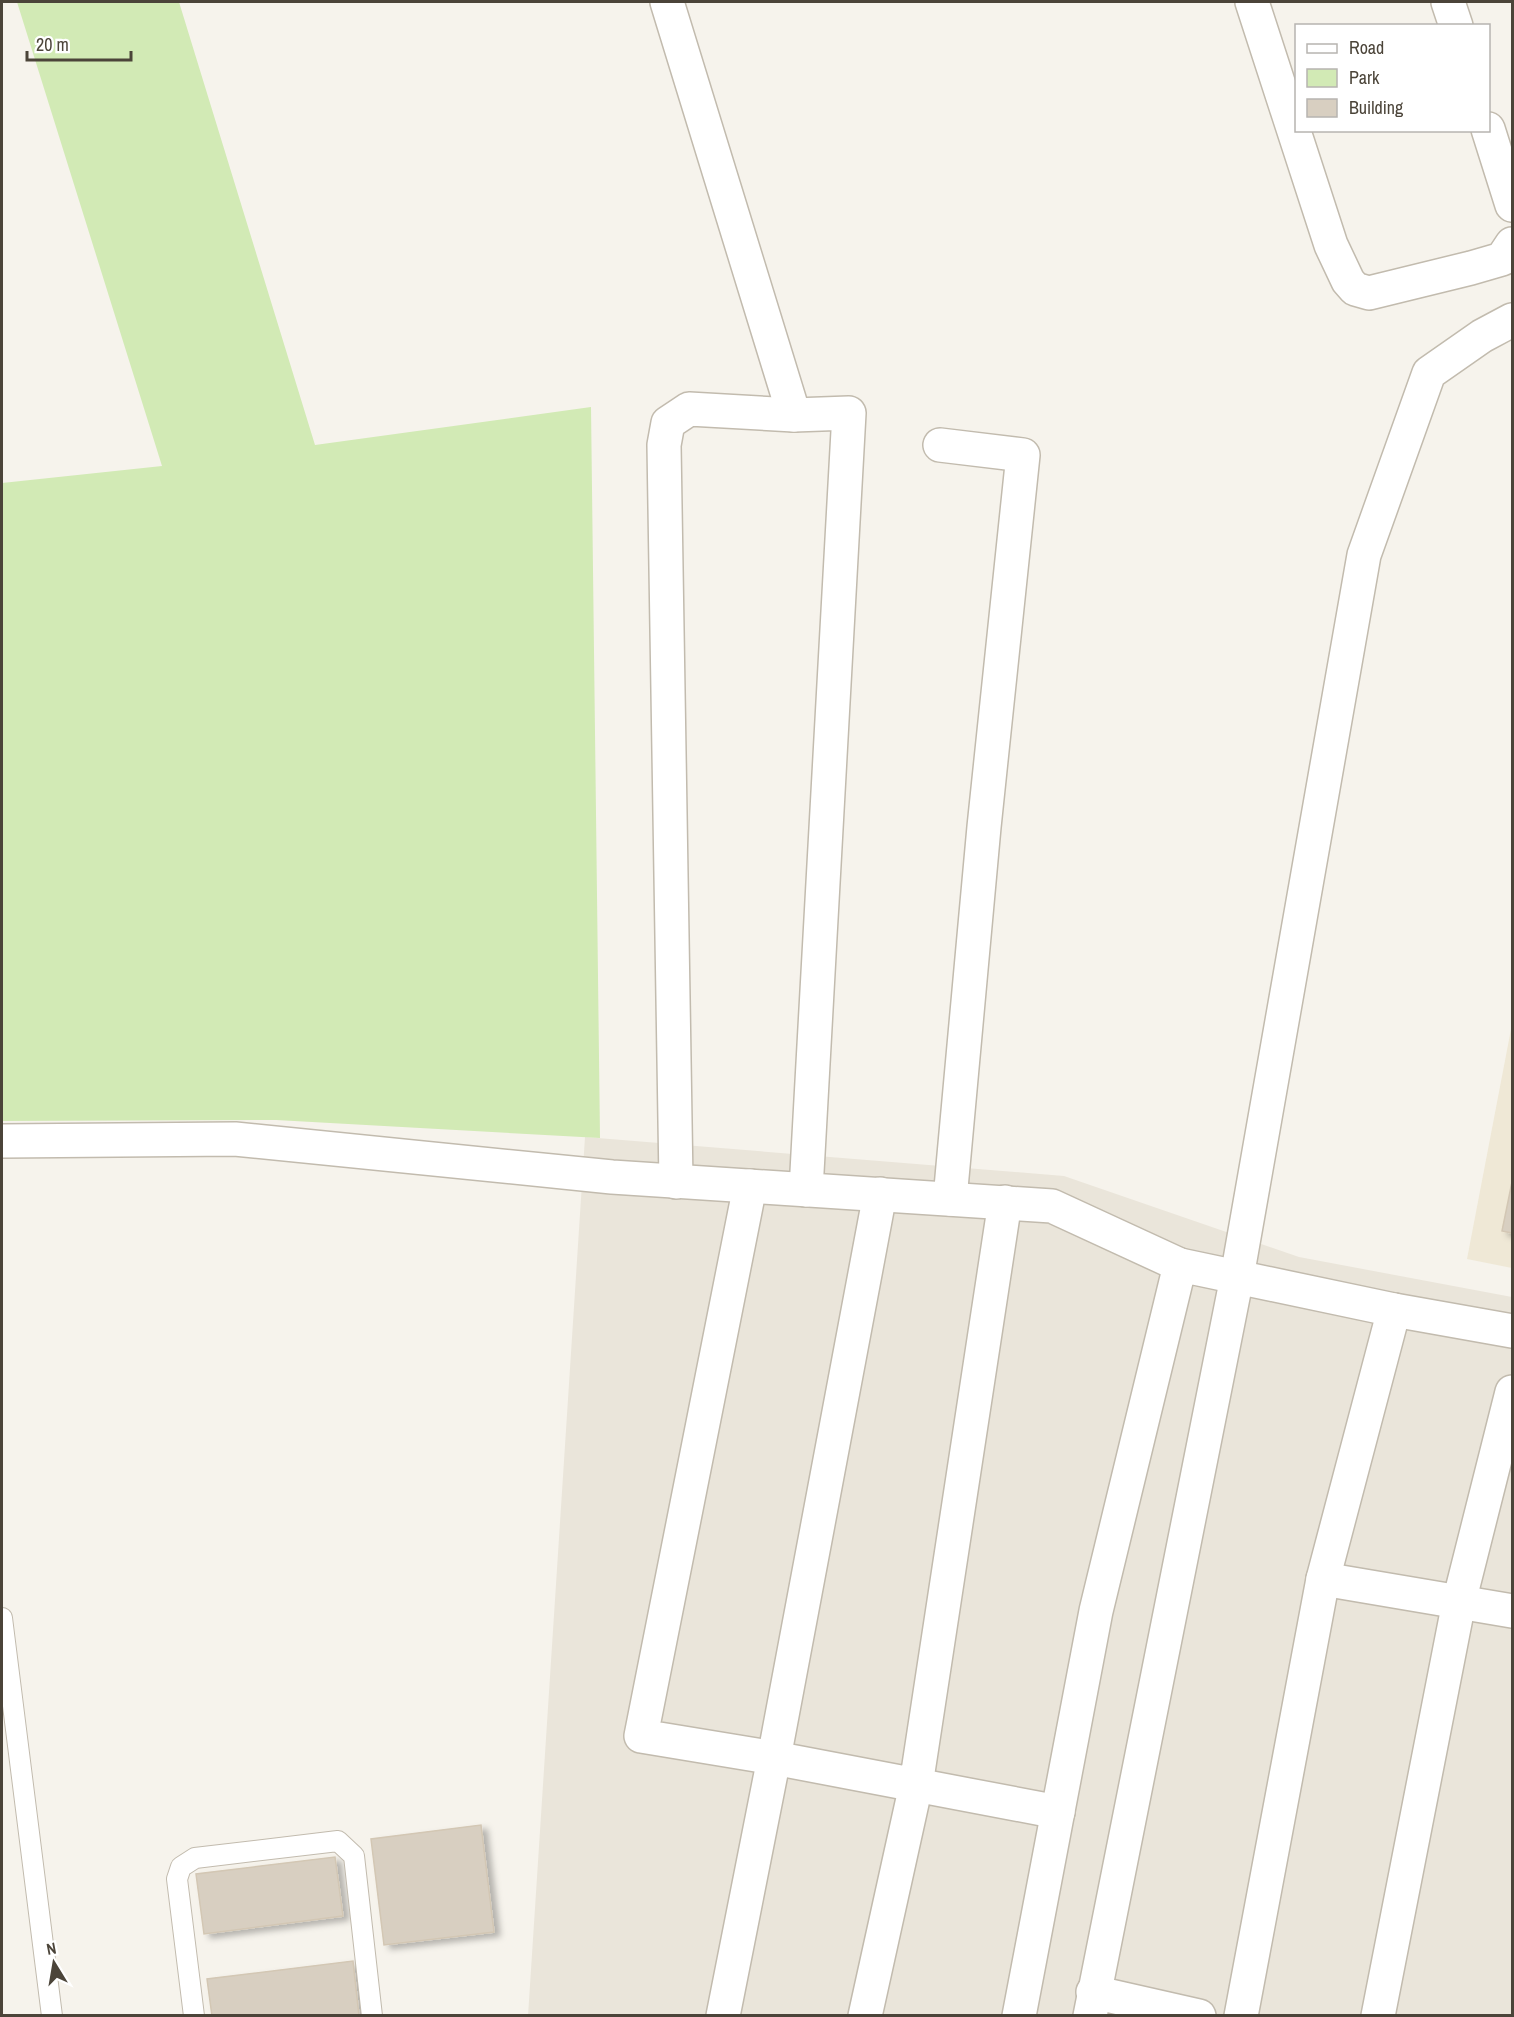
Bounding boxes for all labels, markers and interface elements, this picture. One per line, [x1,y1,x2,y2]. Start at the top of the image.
scale bar [27,24,130,62]
legend [1295,24,1490,132]
text: 20 m [36,32,69,57]
text: Road [1349,35,1384,60]
text: Park [1349,65,1380,90]
text: Building [1349,95,1404,120]
north arrow [24,1933,84,1993]
text: N [44,1937,58,1960]

